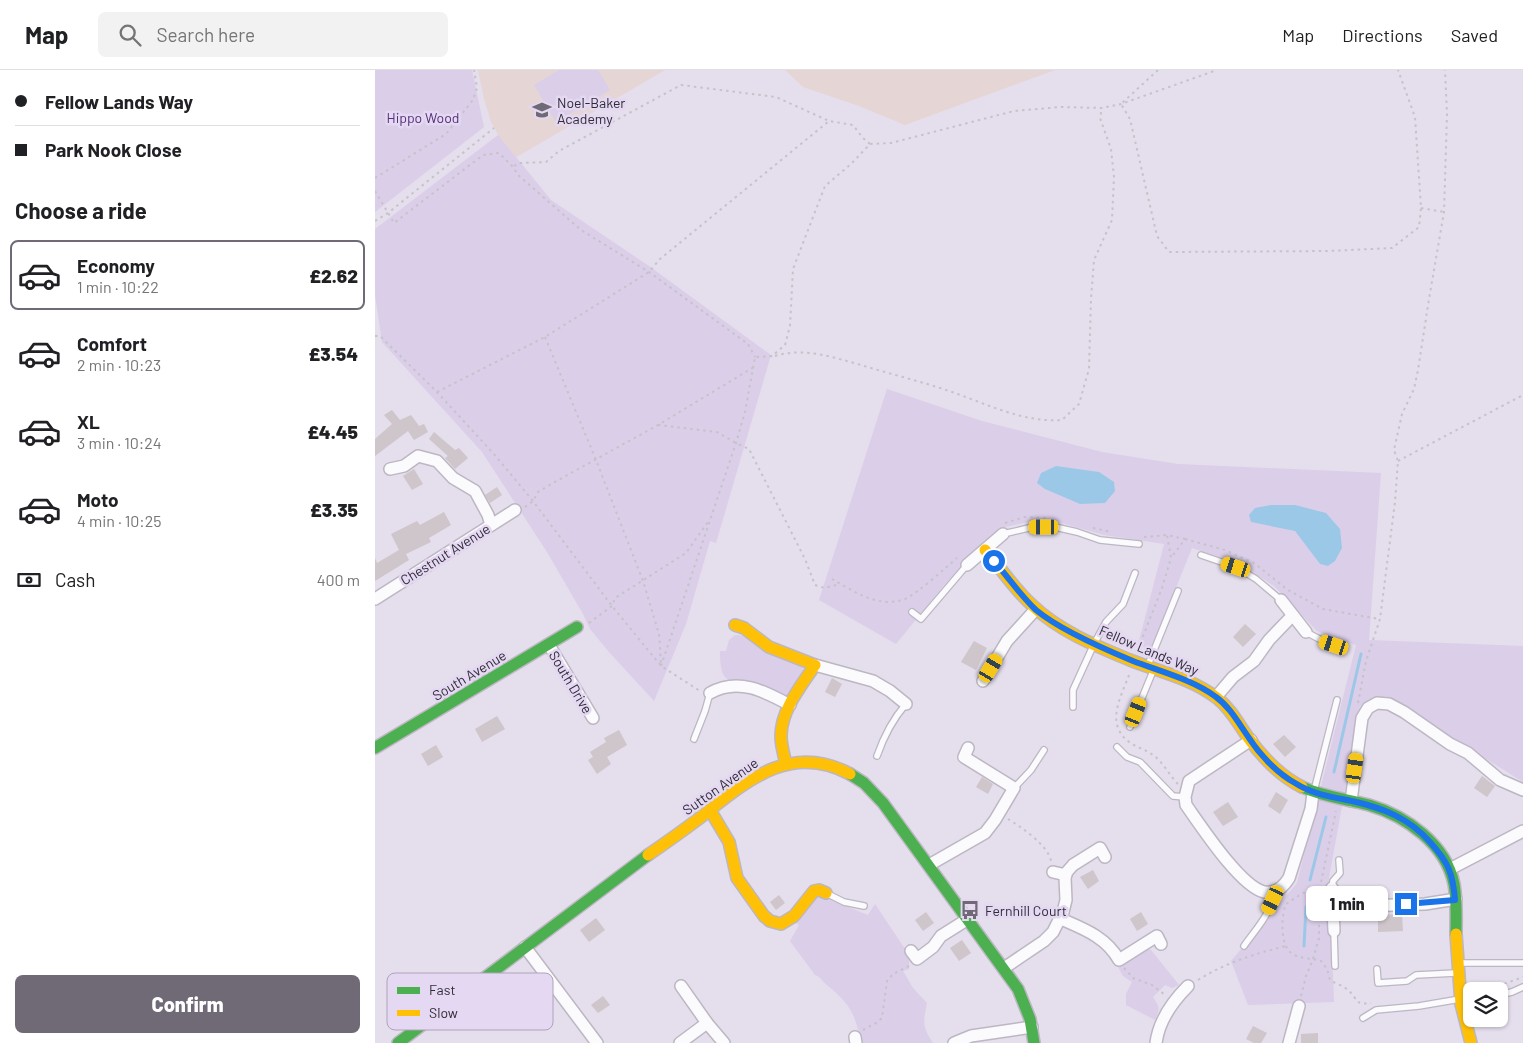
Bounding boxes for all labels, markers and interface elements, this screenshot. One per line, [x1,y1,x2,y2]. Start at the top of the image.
search box [98,12,448,57]
text: Map [25,20,68,49]
icon: search [116,21,144,49]
text: Search here [156,23,255,46]
text: Map [1282,24,1314,46]
text: Directions [1342,24,1423,46]
text: Saved [1451,24,1498,46]
text: Fellow Lands Way [45,90,193,113]
place label: Noel-Baker Academy [557,94,625,127]
school or university icon: Noel-Baker Academy [531,99,553,121]
park label: Hippo Wood [386,109,460,126]
text: Park Nook Close [45,138,182,161]
text: Choose a ride [15,197,147,223]
icon: car [17,253,62,298]
text: Economy [77,254,155,277]
text: £2.62 [309,264,358,287]
text: 1 min · 10:22 [77,277,159,296]
icon: car [17,331,62,376]
text: Comfort [77,332,147,355]
text: £3.54 [309,342,358,365]
text: 2 min · 10:23 [77,355,161,374]
icon: car [17,409,62,454]
text: XL [77,410,100,433]
text: £4.45 [307,420,358,443]
text: 3 min · 10:24 [77,433,162,452]
icon: car [17,487,62,532]
text: Moto [77,488,119,511]
text: £3.35 [310,498,358,521]
text: 4 min · 10:25 [77,511,162,530]
street label: Chestnut Avenue [397,520,493,588]
car [1029,520,1059,535]
route start [983,550,1005,572]
car [1219,555,1252,579]
icon: cash [15,566,43,594]
text: Cash [55,568,96,591]
text: 400 m [317,570,360,589]
street label: Fellow Lands Way [1097,621,1202,679]
car [1317,633,1350,657]
street label: South Avenue [429,646,509,704]
street label: South Drive [546,648,596,716]
car [976,651,1005,685]
car [1123,695,1148,729]
car [1345,752,1364,784]
street label: Sutton Avenue [679,754,761,818]
car [1259,883,1286,917]
callout: 1 min [1306,886,1389,922]
route end [1395,893,1417,915]
text: 1 min [1329,894,1365,913]
bus stop icon: Fernhill Court [959,899,981,921]
place label: Fernhill Court [985,902,1067,919]
legend [387,973,553,1030]
button: Confirm [15,975,360,1033]
text: Fast [429,981,455,998]
map controls [1463,982,1508,1027]
button: layers [1463,982,1508,1027]
text: Slow [429,1004,458,1021]

